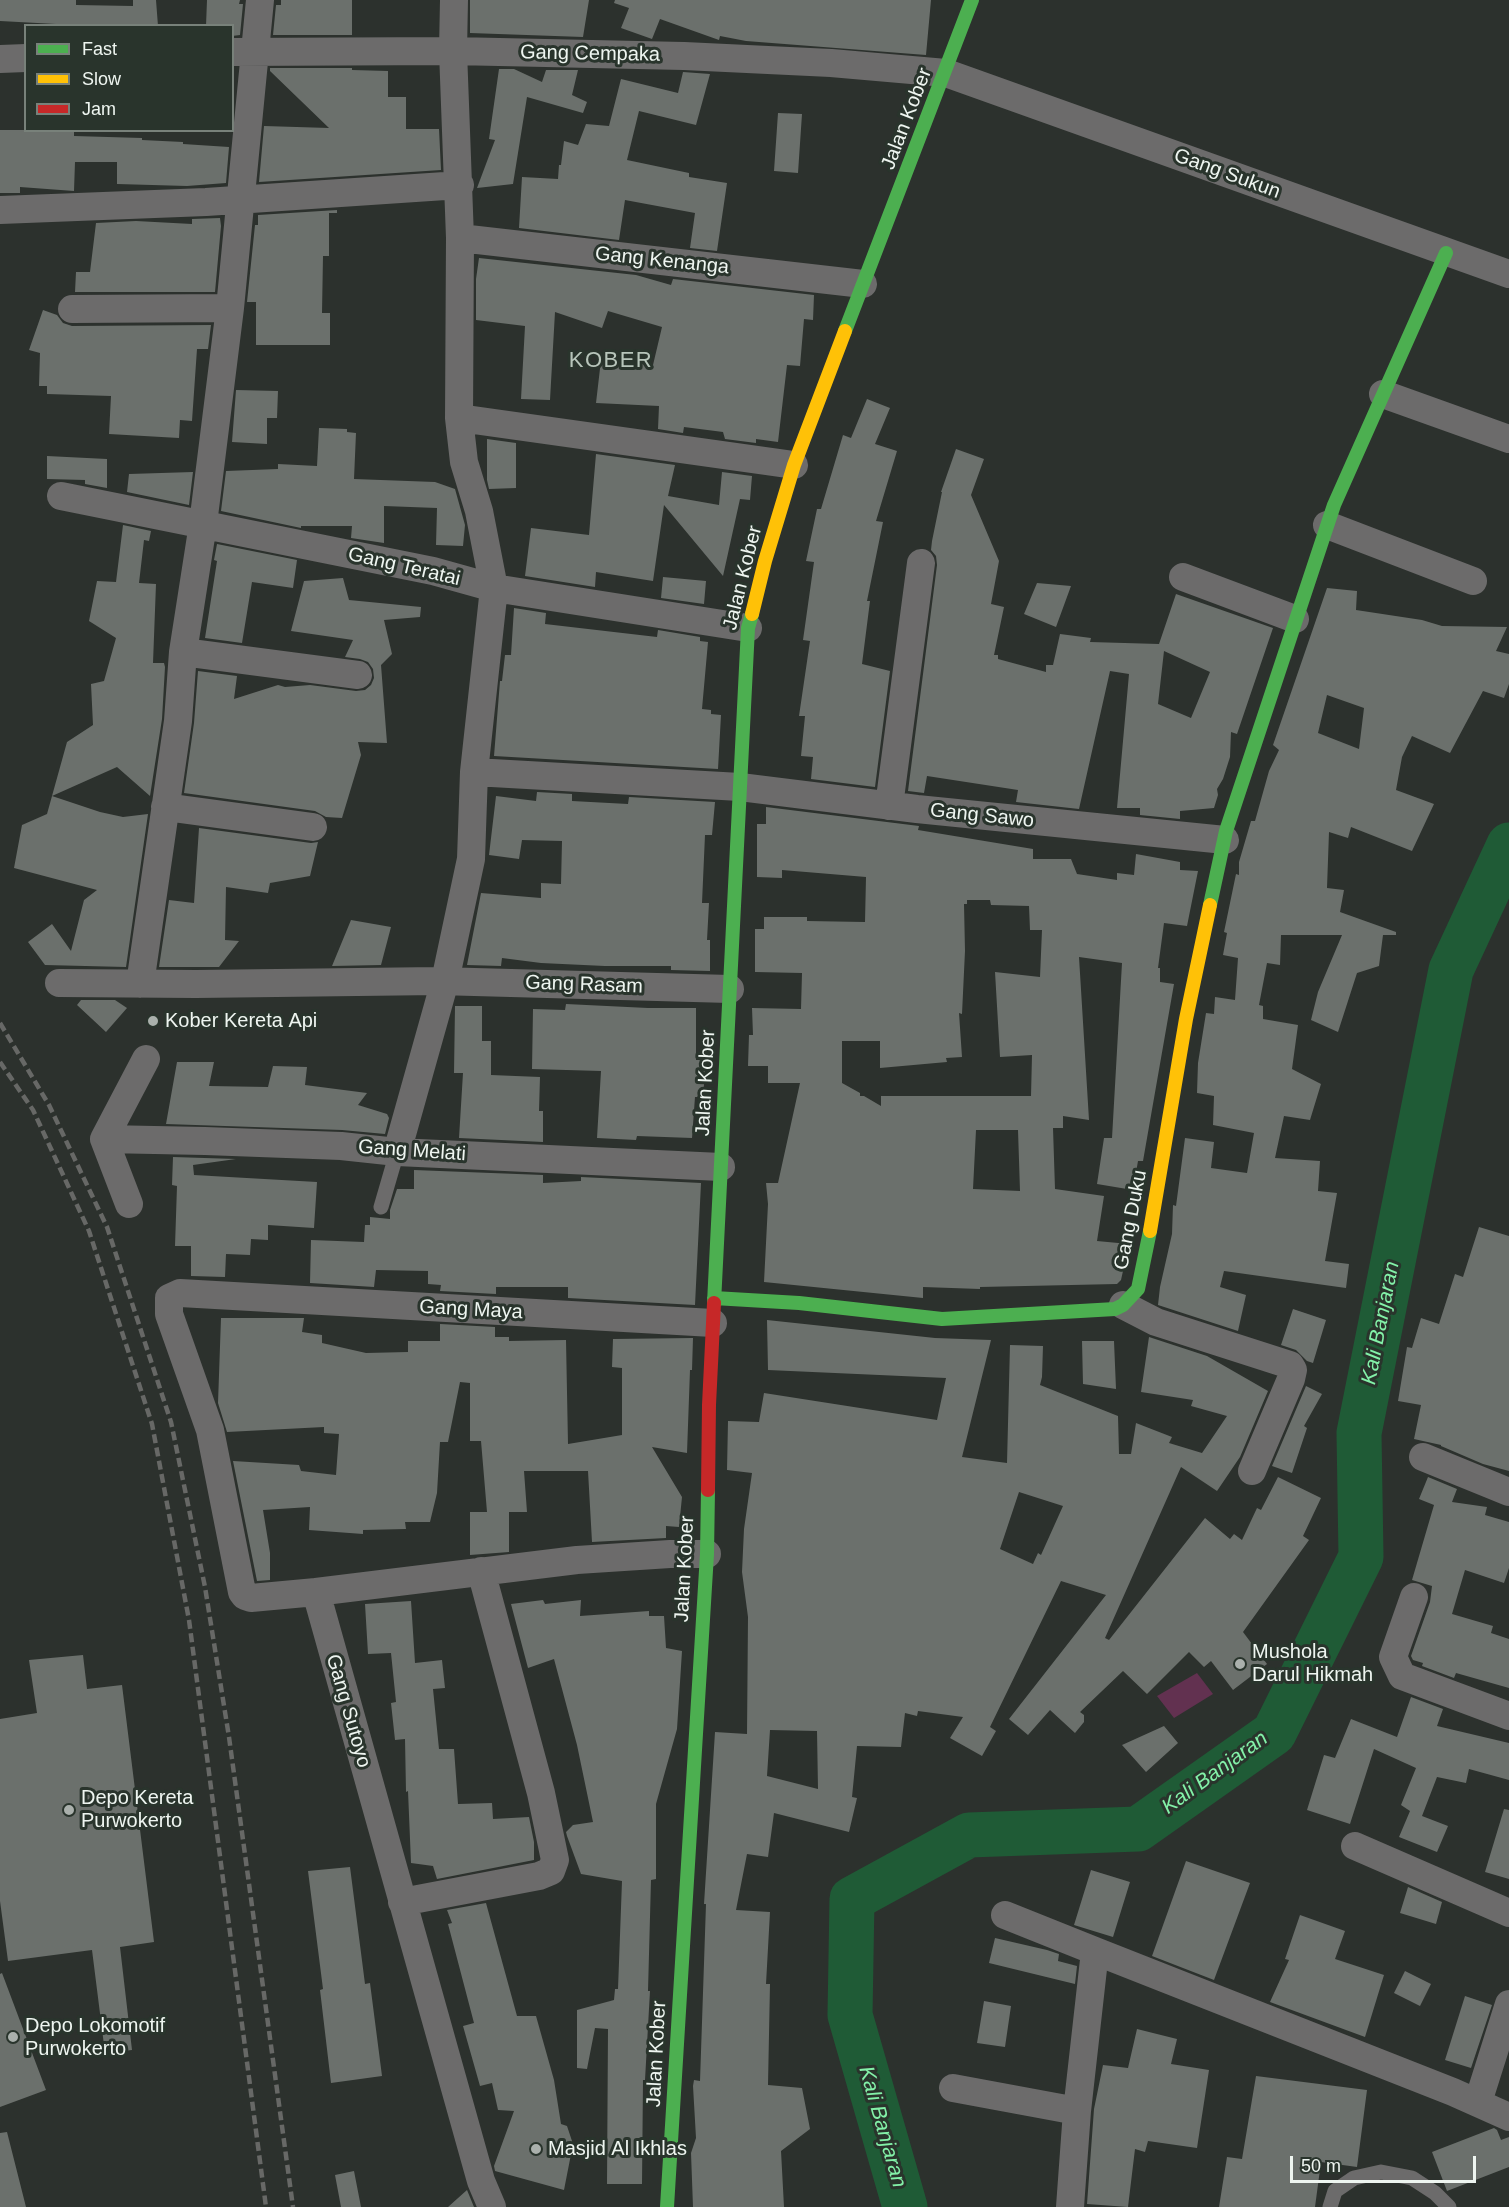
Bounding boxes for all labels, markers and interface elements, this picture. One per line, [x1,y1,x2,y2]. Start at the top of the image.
legend [24,24,234,132]
text: Fast [82,39,117,59]
street label: Gang Cempaka [520,41,660,67]
street label: Jalan Kober [877,65,937,173]
text: Slow [82,69,121,89]
text: Jam [82,99,116,119]
street label: Gang Sukun [1171,144,1283,204]
street label: Gang Kenanga [594,242,730,280]
district label: KOBER [569,348,653,374]
street label: Jalan Kober [718,523,768,633]
street label: Gang Teratai [346,542,462,592]
street label: Gang Sawo [929,799,1035,833]
street label: Gang Rasam [525,971,643,999]
place label: Kober Kereta Api [165,1009,317,1033]
marker: Kober Kereta Api [146,1014,160,1028]
street label: Jalan Kober [691,1029,721,1137]
street label: Gang Melati [357,1135,467,1167]
street label: Gang Duku [1110,1168,1152,1272]
water label: Kali Banjaran [1357,1259,1405,1387]
street label: Gang Maya [419,1295,523,1325]
street label: Jalan Kober [670,1515,700,1623]
place label: Mushola Darul Hikmah [1252,1640,1373,1687]
street label: Gang Sutoyo [320,1652,376,1770]
marker: Mushola Darul Hikmah [1233,1657,1247,1671]
water label: Kali Banjaran [1157,1726,1273,1820]
place label: Depo Kereta Purwokerto [81,1786,193,1833]
marker: Depo Kereta Purwokerto [62,1803,76,1817]
street label: Jalan Kober [642,2000,672,2108]
place label: Depo Lokomotif Purwokerto [25,2014,165,2061]
marker: Depo Lokomotif Purwokerto [6,2030,20,2044]
water label: Kali Banjaran [853,2063,911,2191]
place label: Masjid Al Ikhlas [548,2137,687,2161]
marker: Masjid Al Ikhlas [529,2142,543,2156]
scale bar [1293,2144,1479,2182]
text: 50 m [1301,2156,1341,2176]

